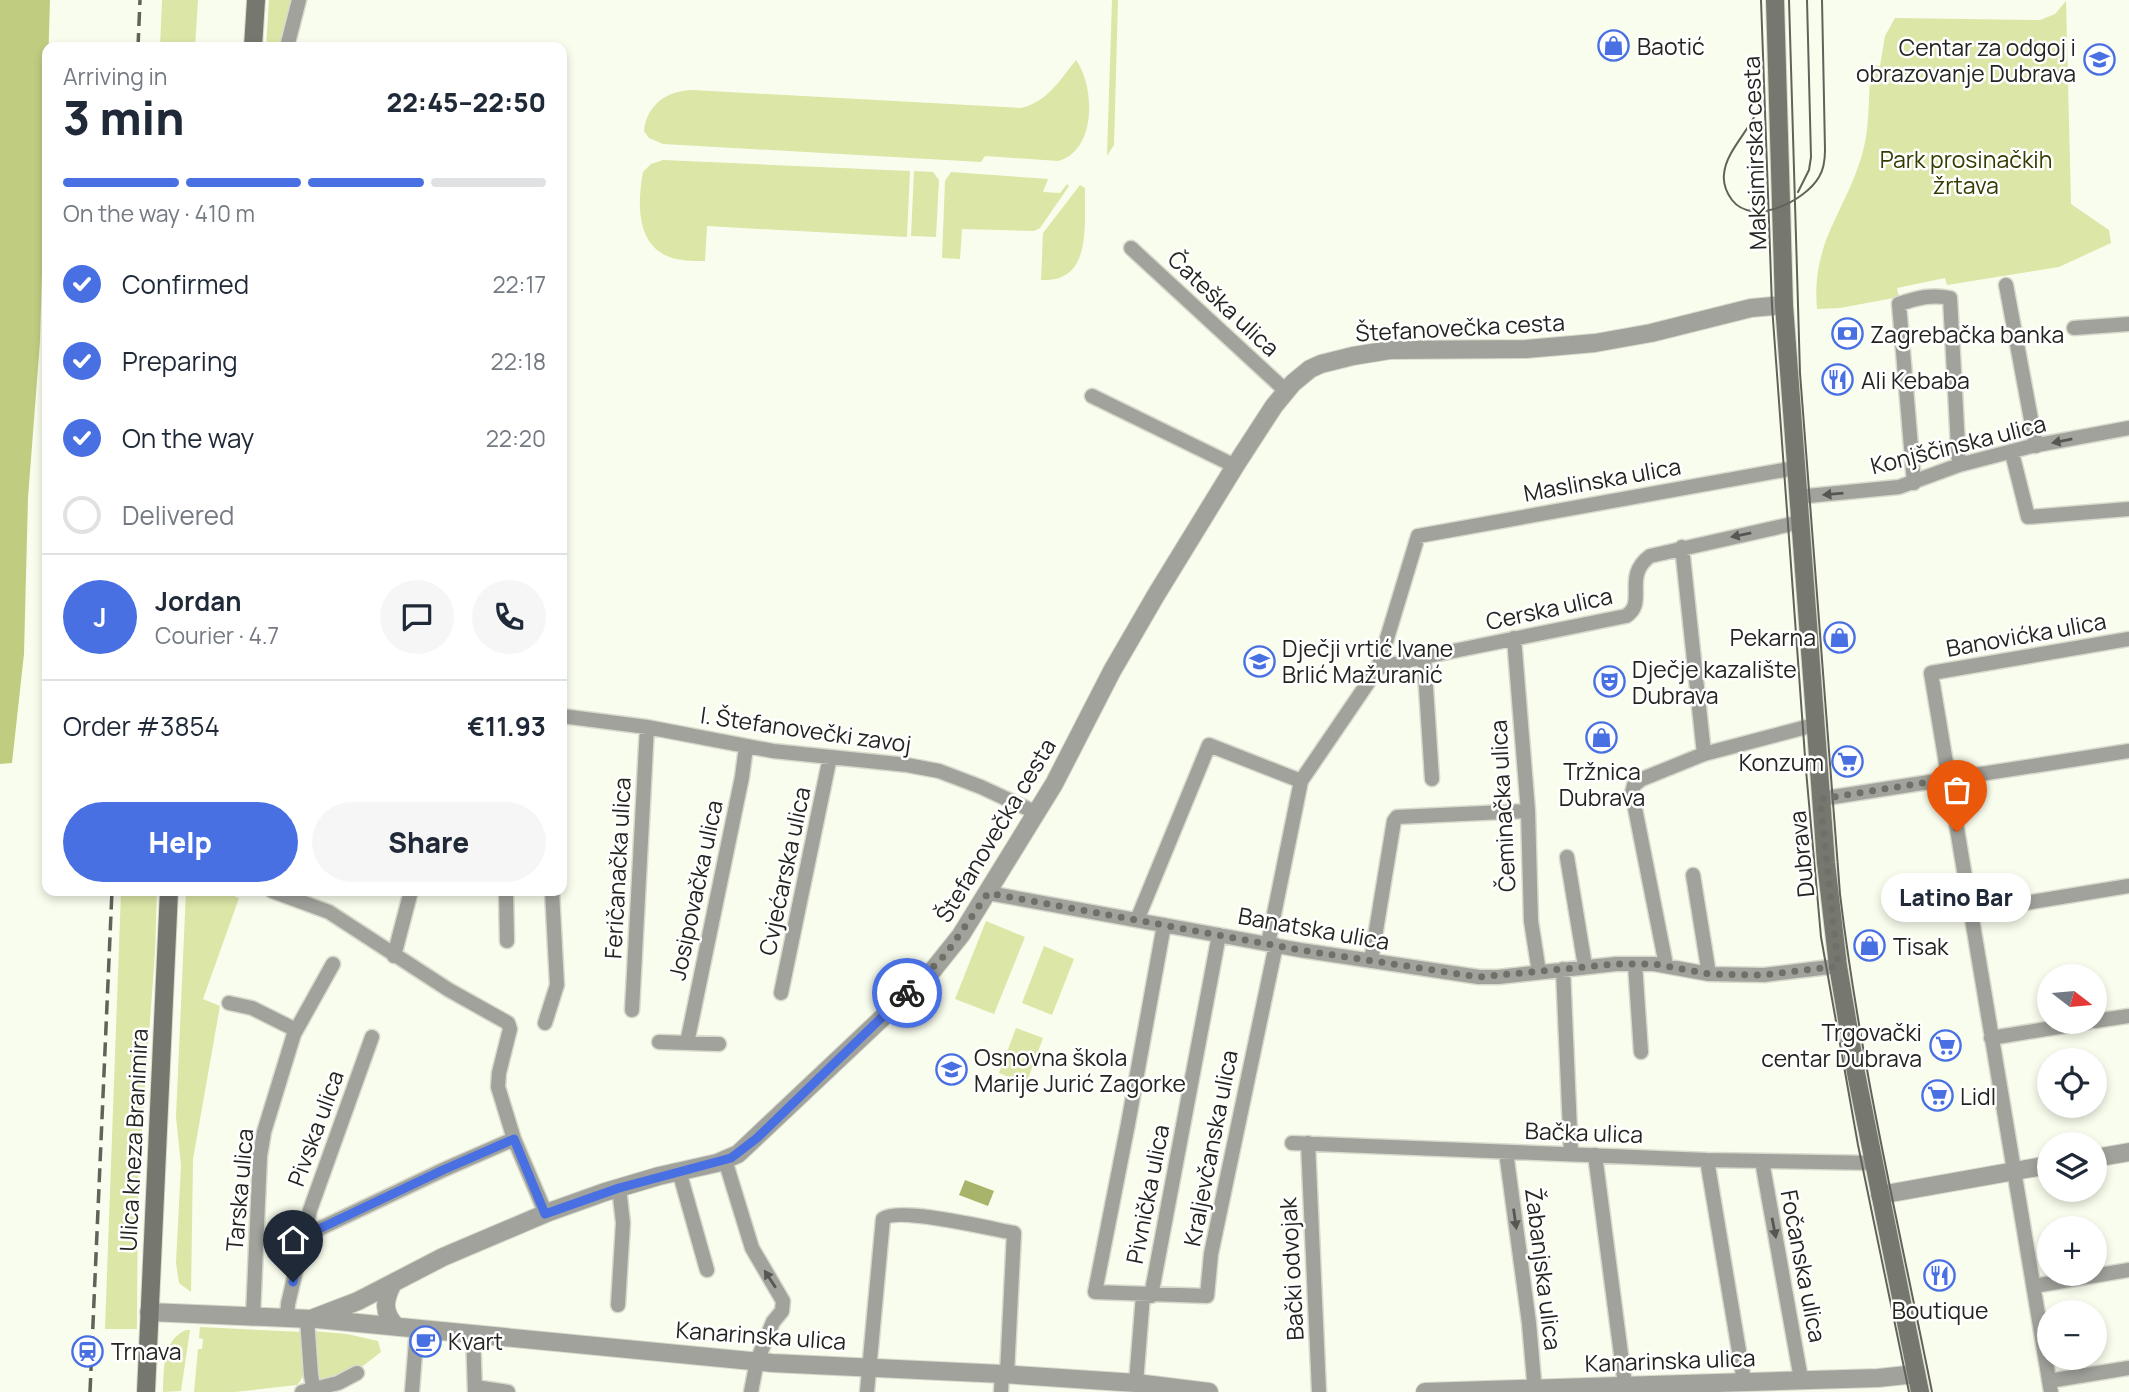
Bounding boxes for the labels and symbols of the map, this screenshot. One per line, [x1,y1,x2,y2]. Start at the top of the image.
shop icon: Baotić [1597,29,1631,63]
place label: Baotić [1637,30,1705,62]
place label: Centar za odgoj i obrazovanje Dubrava [1856,31,2076,89]
school or university icon: Centar za odgoj i obrazovanje Dubrava [2082,43,2116,77]
street label: Maksimirska cesta [1735,55,1773,251]
park label: Park prosinačkih žrtava [1880,143,2052,201]
street label: Čateška ulica [1161,243,1287,363]
street label: Štefanovečka cesta [1354,306,1566,348]
bank icon: Zagrebačka banka [1830,317,1864,351]
place label: Zagrebačka banka [1870,318,2064,350]
restaurant icon: Ali Kebaba [1821,363,1855,397]
place label: Ali Kebaba [1861,364,1970,396]
street label: Konjščinska ulica [1867,407,2049,481]
one-way arrow [2051,435,2073,446]
street label: Maslinska ulica [1521,449,1683,509]
one-way arrow [1822,489,1844,500]
one-way arrow [1730,529,1752,540]
street label: Cerska ulica [1483,579,1615,637]
street label: Banovićka ulica [1943,604,2109,664]
shop icon: Pekarna [1822,620,1856,654]
place label: Pekarna [1730,621,1816,653]
place label: Dječji vrtić Ivane Brlić Mažuranić [1282,632,1453,690]
school or university icon: Dječji vrtić Ivane Brlić Mažuranić [1242,644,1276,678]
place label: Dječje kazalište Dubrava [1632,653,1797,711]
theatre icon: Dječje kazalište Dubrava [1592,665,1626,699]
street label: I. Štefanovečki zavoj [698,698,914,760]
street label: Čeminačka ulica [1482,719,1522,893]
shop icon: Tržnica Dubrava [1585,720,1619,754]
street label: Štefanovečka cesta [927,732,1063,928]
supermarket icon: Konzum [1830,745,1864,779]
place label: Konzum [1739,746,1824,778]
place label: Tržnica Dubrava [1559,755,1645,813]
pin [1927,760,1987,832]
street label: Feričanačka ulica [596,777,638,959]
street label: Cvjećarska ulica [751,784,817,958]
street label: Josipovačka ulica [660,797,730,983]
street label: Dubrava [1781,809,1821,899]
callout: Latino Bar [1882,874,2032,923]
street label: Banatska ulica [1236,899,1392,957]
shop icon: Tisak [1853,929,1887,963]
place label: Tisak [1893,930,1949,962]
courier [872,958,942,1028]
north arrow [2037,964,2107,1034]
place label: Trgovački centar Dubrava [1761,1016,1922,1074]
street label: Ulica kneza Branimira [111,1028,155,1252]
supermarket icon: Trgovački centar Dubrava [1928,1028,1962,1062]
place label: Osnovna škola Marije Jurić Zagorke [974,1041,1186,1099]
street label: Kraljevčanska ulica [1175,1047,1245,1249]
school or university icon: Osnovna škola Marije Jurić Zagorke [934,1053,968,1087]
street label: Pivska ulica [279,1066,351,1190]
supermarket icon: Lidl [1920,1079,1954,1113]
place label: Lidl [1960,1080,1996,1112]
street label: Bačka ulica [1524,1114,1644,1150]
street label: Pivnička ulica [1118,1122,1176,1266]
street label: Tarska ulica [218,1127,260,1253]
street label: Žabanjska ulica [1518,1186,1570,1352]
street label: Fočanska ulica [1774,1187,1834,1345]
street label: Bački odvojak [1271,1196,1311,1341]
one-way arrow [1510,1208,1521,1230]
pin [263,1210,323,1282]
one-way arrow [1769,1217,1780,1239]
restaurant icon: Boutique [1923,1259,1957,1293]
one-way arrow [764,1269,777,1289]
place label: Boutique [1892,1294,1988,1326]
street label: Kanarinska ulica [675,1313,847,1357]
cafe icon: Kvart [408,1324,442,1358]
place label: Kvart [448,1325,503,1357]
station icon: Trnava [71,1334,105,1368]
place label: Trnava [111,1335,182,1367]
street label: Kanarinska ulica [1584,1341,1756,1379]

